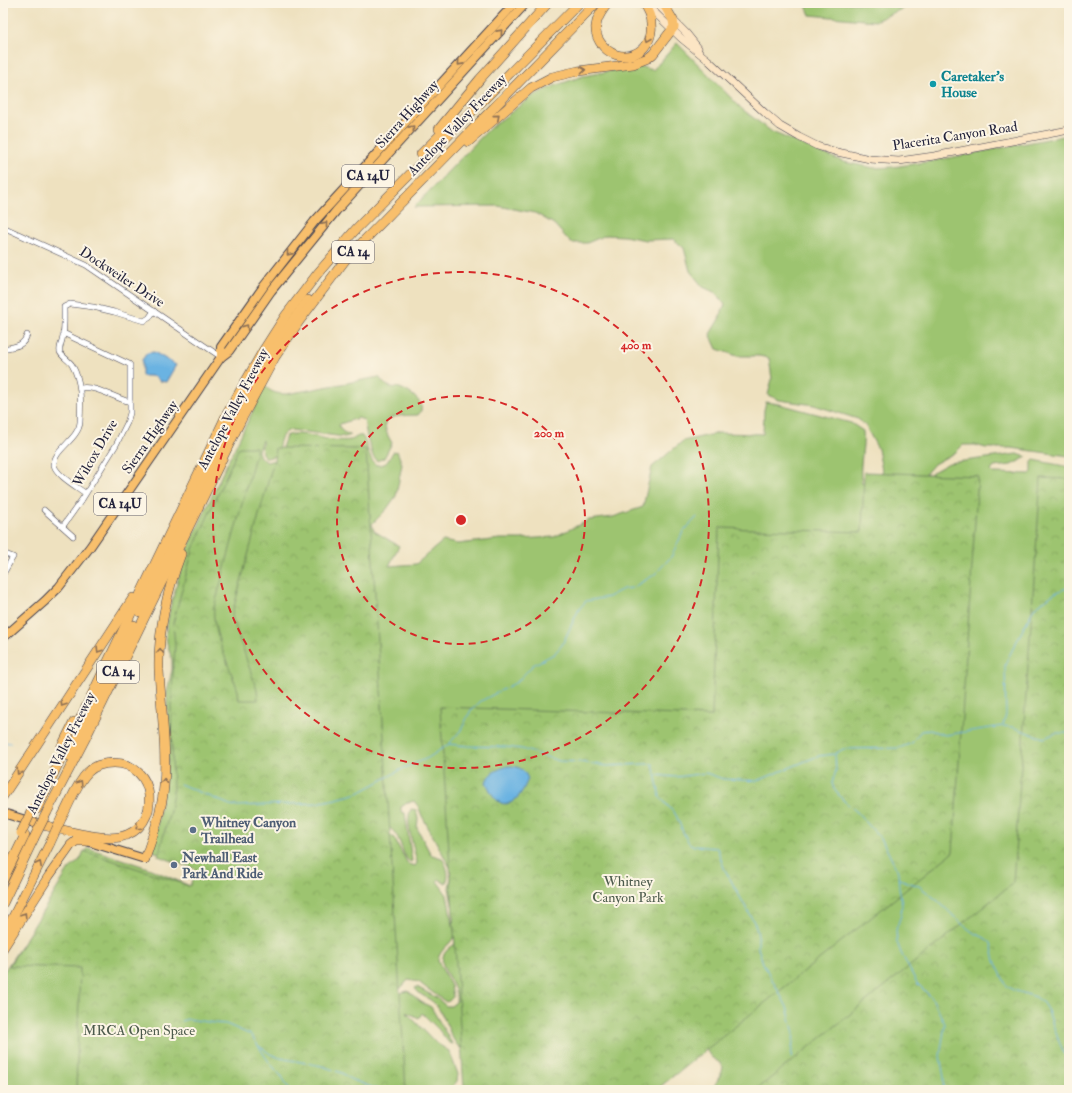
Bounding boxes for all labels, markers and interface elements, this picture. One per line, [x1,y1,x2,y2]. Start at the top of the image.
one-way arrow [495,29,502,37]
one-way arrow [645,35,653,43]
one-way arrow [457,58,465,66]
one-way arrow [580,66,586,75]
place label: Caretaker's House [941,68,1004,101]
street label: Antelope Valley Freeway [403,70,511,181]
street label: Sierra Highway [372,76,443,152]
marker: Caretaker's House [928,79,938,89]
one-way arrow [492,115,499,122]
street label: Placerita Canyon Road [891,118,1019,155]
one-way arrow [407,125,415,133]
road number: CA 14U [342,165,394,187]
one-way arrow [320,222,327,229]
road number: CA 14 [332,241,374,263]
street label: Dockweiler Drive [76,243,168,311]
one-way arrow [287,249,294,256]
one-way arrow [241,324,249,331]
text: 400 m [620,338,652,353]
street label: Antelope Valley Freeway [193,345,273,474]
street label: Sierra Highway [118,396,183,478]
street label: Wilcox Drive [68,416,121,491]
text: 200 m [534,426,565,441]
road number: CA 14U [94,493,146,515]
centre of rings [454,513,468,527]
one-way arrow [97,646,104,653]
one-way arrow [155,648,164,654]
road number: CA 14 [97,661,139,683]
street label: Antelope Valley Freeway [22,688,100,818]
one-way arrow [60,700,68,707]
one-way arrow [16,768,24,775]
one-way arrow [160,778,168,784]
one-way arrow [76,780,83,787]
place label: Whitney Canyon Trailhead [200,814,297,847]
one-way arrow [135,822,143,830]
marker: Whitney Canyon Trailhead [188,825,198,835]
place label: Newhall East Park And Ride [181,849,263,882]
marker: Newhall East Park And Ride [169,860,179,870]
one-way arrow [34,861,42,869]
park label: Whitney Canyon Park [592,873,664,907]
one-way arrow [19,912,27,919]
park label: MRCA Open Space [83,1022,195,1040]

